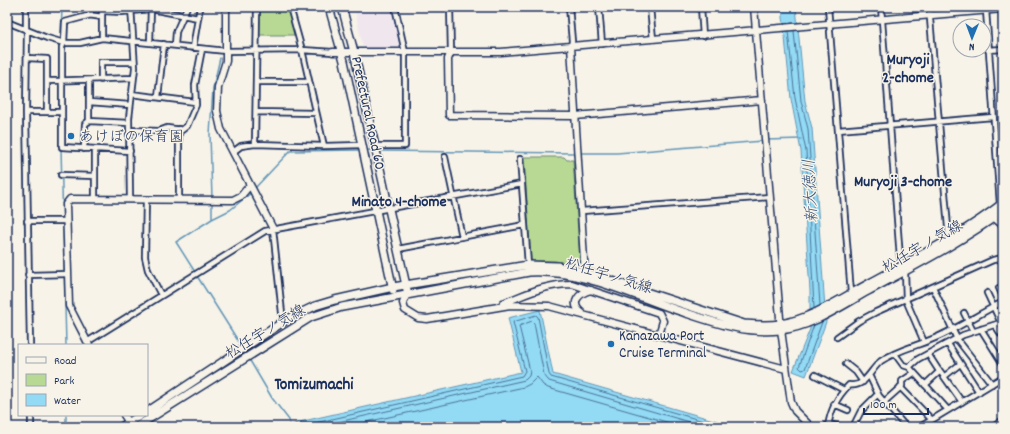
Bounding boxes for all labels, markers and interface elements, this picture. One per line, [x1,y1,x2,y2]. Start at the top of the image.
north arrow [952,18,992,58]
text: N [968,38,975,54]
district label: Muryoji 2-chome [882,49,934,90]
street label: Prefectural Road 60 [344,55,390,172]
place label: あけぼの保育園 [79,127,184,149]
marker: あけぼの保育園 [66,131,76,141]
water label: 新大徳川 [798,158,825,223]
district label: Muryoji 3-chome [854,171,952,194]
district label: Minato 4-chome [352,191,446,214]
street label: 松任宇ノ気線 [879,216,967,280]
street label: 松任宇ノ気線 [562,253,655,301]
street label: 松任宇ノ気線 [222,300,310,365]
place label: Kanazawa Port Cruise Terminal [619,326,707,365]
marker: Kanazawa Port Cruise Terminal [606,339,616,349]
legend [18,344,148,416]
text: Road [54,353,76,370]
text: Park [54,373,75,390]
district label: Tomizumachi [275,374,354,398]
scale bar [864,390,928,416]
text: Water [54,393,81,410]
text: 100 m [870,397,897,414]

